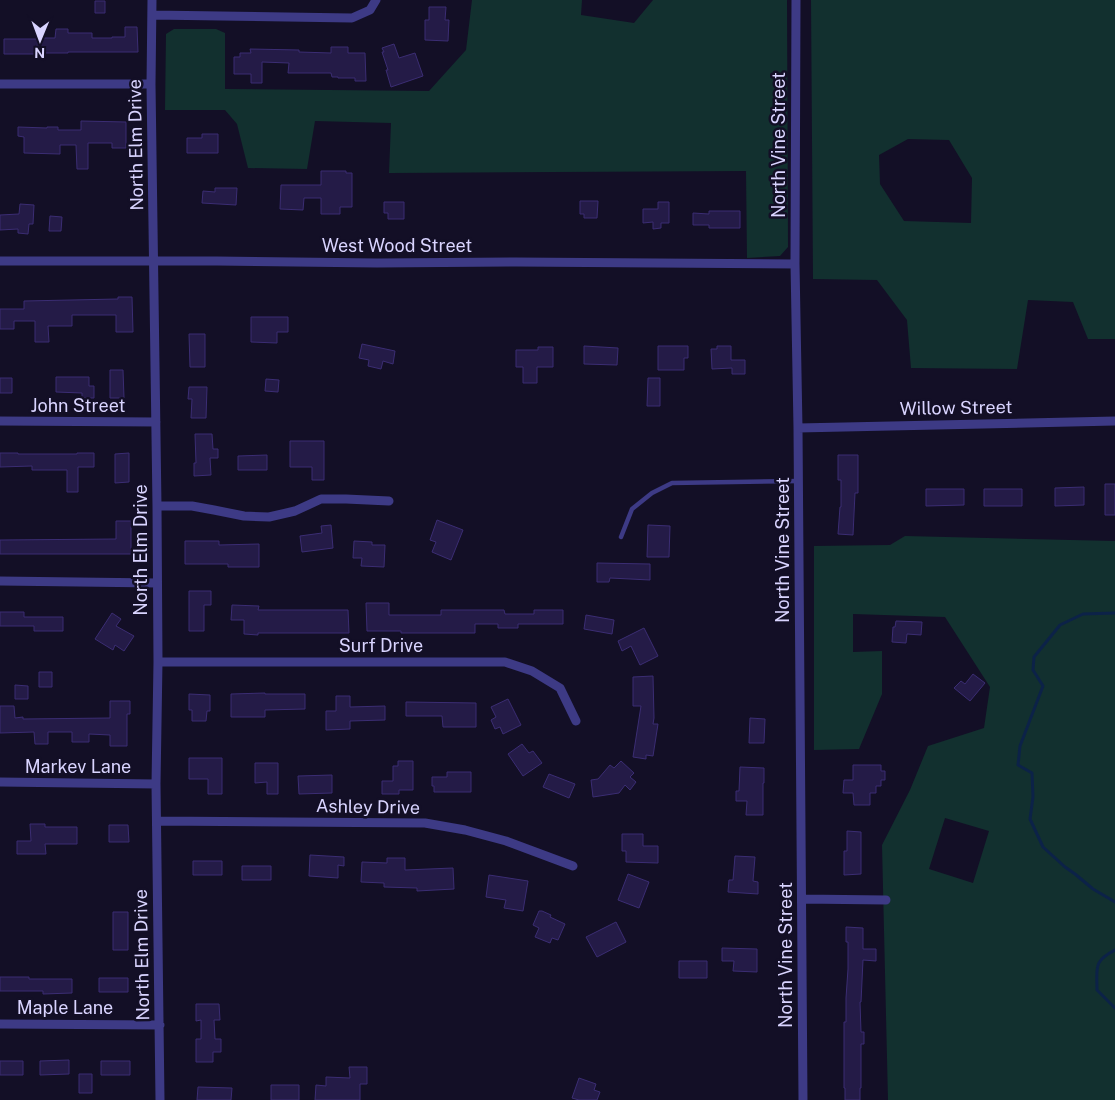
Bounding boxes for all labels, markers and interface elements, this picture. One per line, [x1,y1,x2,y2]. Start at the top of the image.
north arrow [15,15,65,65]
text: N [34,45,45,61]
street label: North Vine Street [768,72,789,218]
street label: North Elm Drive [124,79,147,211]
street label: West Wood Street [322,235,472,256]
street label: John Street [31,395,125,416]
street label: Willow Street [899,396,1013,419]
street label: North Vine Street [772,477,793,623]
street label: North Elm Drive [130,484,151,616]
street label: Surf Drive [339,635,423,656]
street label: Markev Lane [25,756,131,777]
street label: Ashley Drive [316,795,420,818]
street label: North Vine Street [775,882,796,1028]
street label: North Elm Drive [130,889,153,1021]
street label: Maple Lane [17,997,113,1018]

